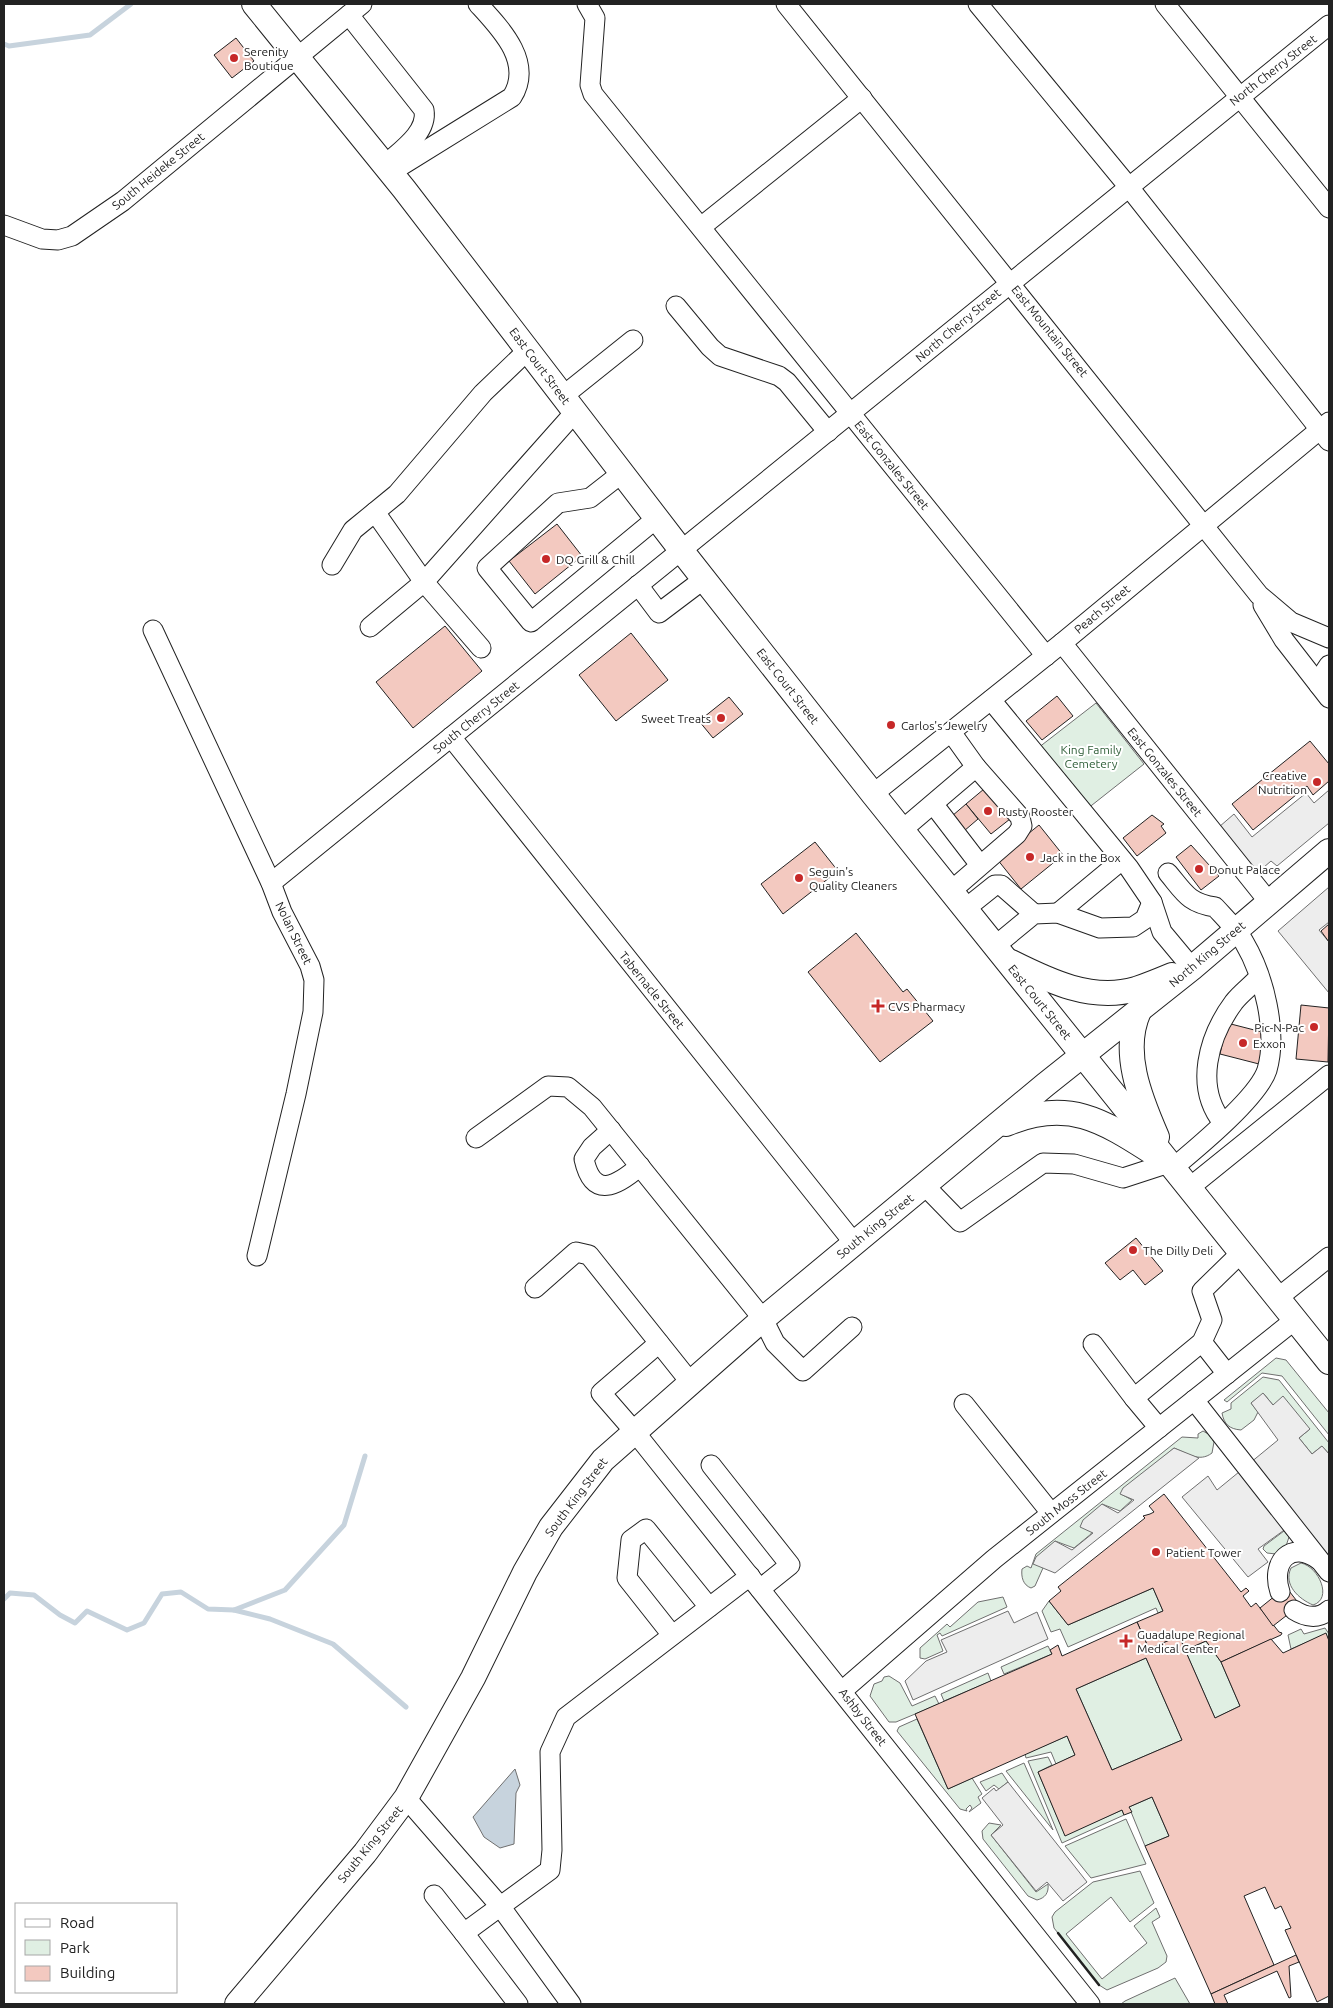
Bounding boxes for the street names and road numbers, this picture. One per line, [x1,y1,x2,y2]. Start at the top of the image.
street label: North Cherry Street [1227,32,1319,108]
street label: South Heideke Street [109,130,207,212]
street label: East Mountain Street [1009,283,1091,379]
street label: North Cherry Street [913,286,1003,364]
street label: East Court Street [507,325,573,407]
street label: East Gonzales Street [852,418,932,512]
street label: Peach Street [1072,582,1133,636]
street label: East Court Street [754,646,822,727]
street label: South Cherry Street [430,678,522,756]
street label: East Gonzales Street [1125,725,1205,819]
street label: Nolan Street [273,900,315,967]
street label: North King Street [1166,918,1248,989]
street label: Tabernacle Street [617,949,687,1031]
street label: East Court Street [1006,962,1074,1042]
street label: South King Street [834,1191,916,1261]
street label: South King Street [542,1455,610,1539]
street label: South Moss Street [1023,1466,1109,1537]
street label: Ashby Street [837,1686,890,1748]
street label: South King Street [335,1803,405,1885]

